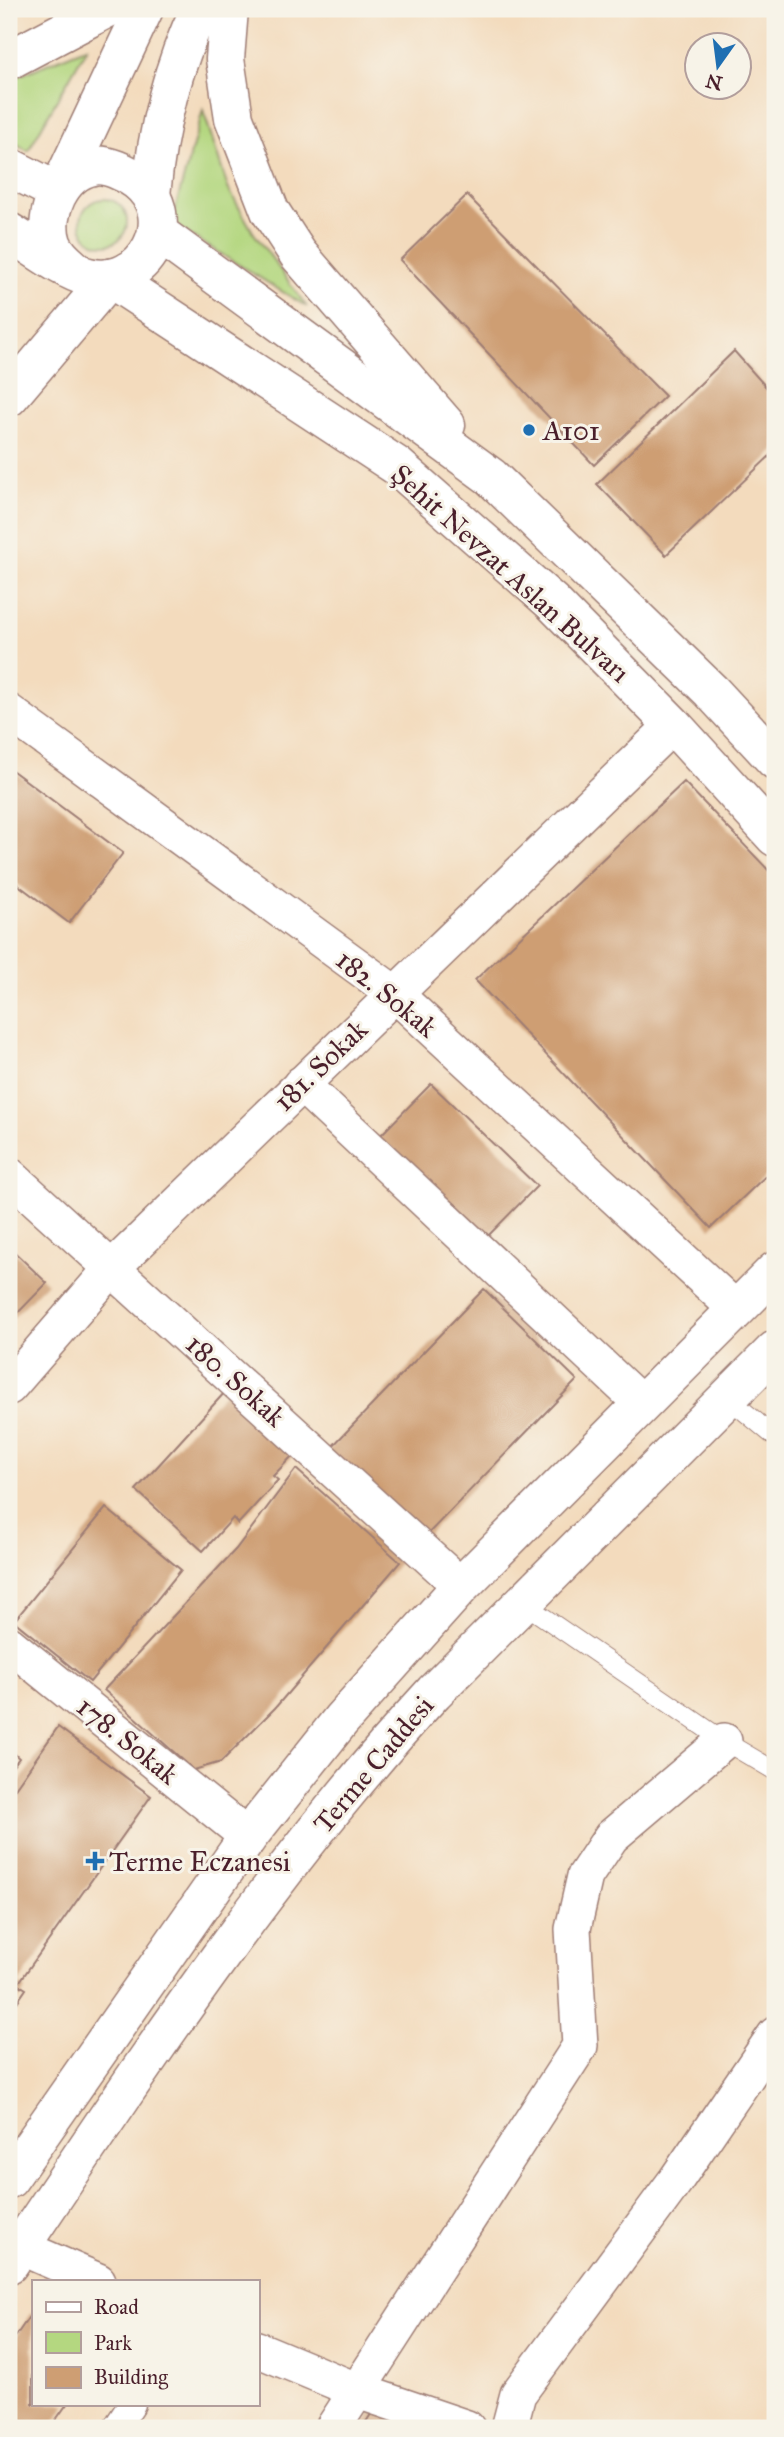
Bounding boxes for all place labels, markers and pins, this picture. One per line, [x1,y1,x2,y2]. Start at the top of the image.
place label: A101 [542,413,600,448]
marker: A101 [521,422,537,438]
place label: Terme Eczanesi [109,1844,291,1879]
marker: Terme Eczanesi [87,1853,103,1869]

